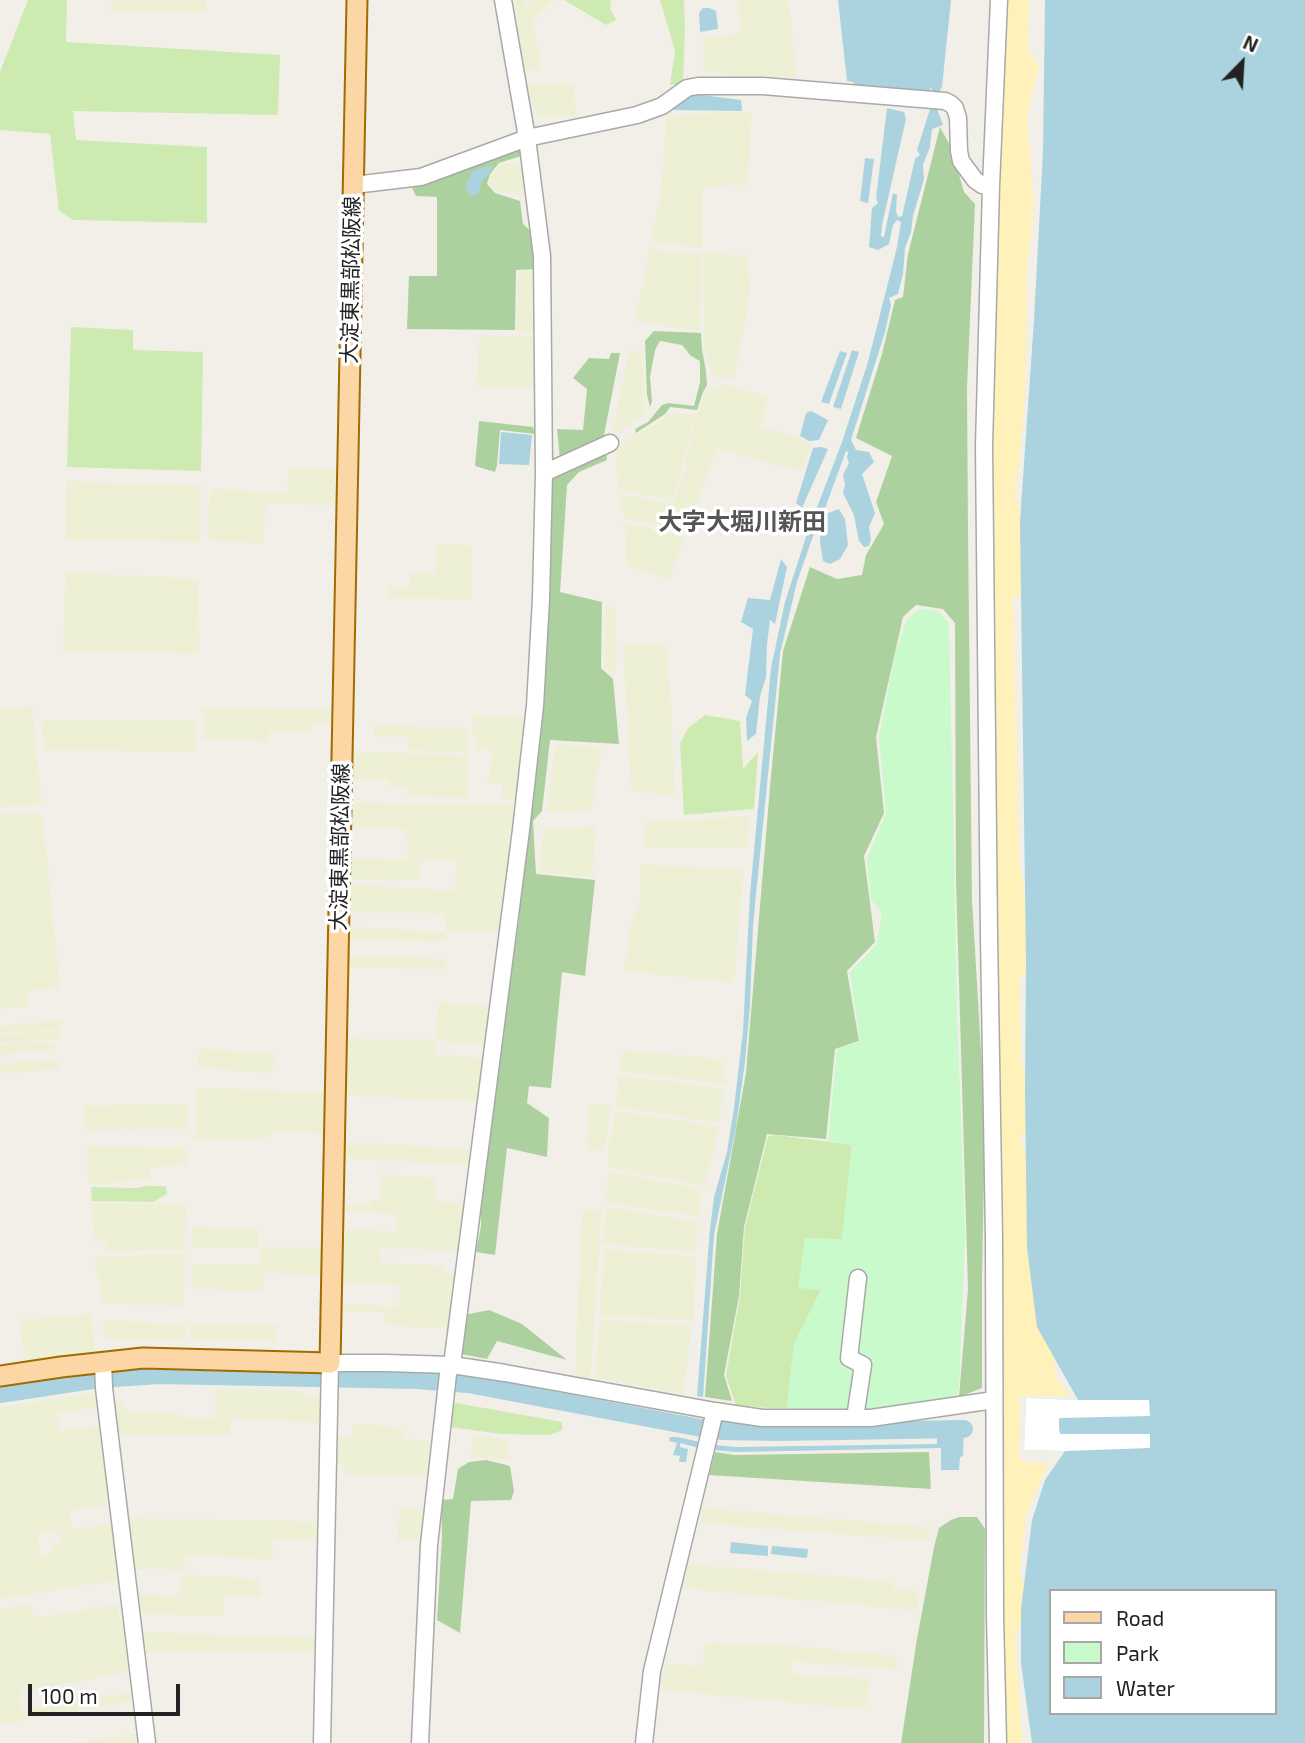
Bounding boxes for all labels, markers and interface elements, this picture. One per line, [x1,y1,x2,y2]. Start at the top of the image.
north arrow [1207,28,1277,98]
text: N [1240,30,1262,57]
street label: 大淀東黒部松阪線 [337,196,365,364]
district label: 大字大堀川新田 [658,508,826,536]
street label: 大淀東黒部松阪線 [326,763,354,931]
legend [1050,1589,1277,1715]
text: Road [1116,1605,1164,1630]
text: Park [1116,1640,1159,1665]
scale bar [32,1670,184,1714]
text: Water [1116,1675,1175,1700]
text: 100 m [41,1683,98,1708]

